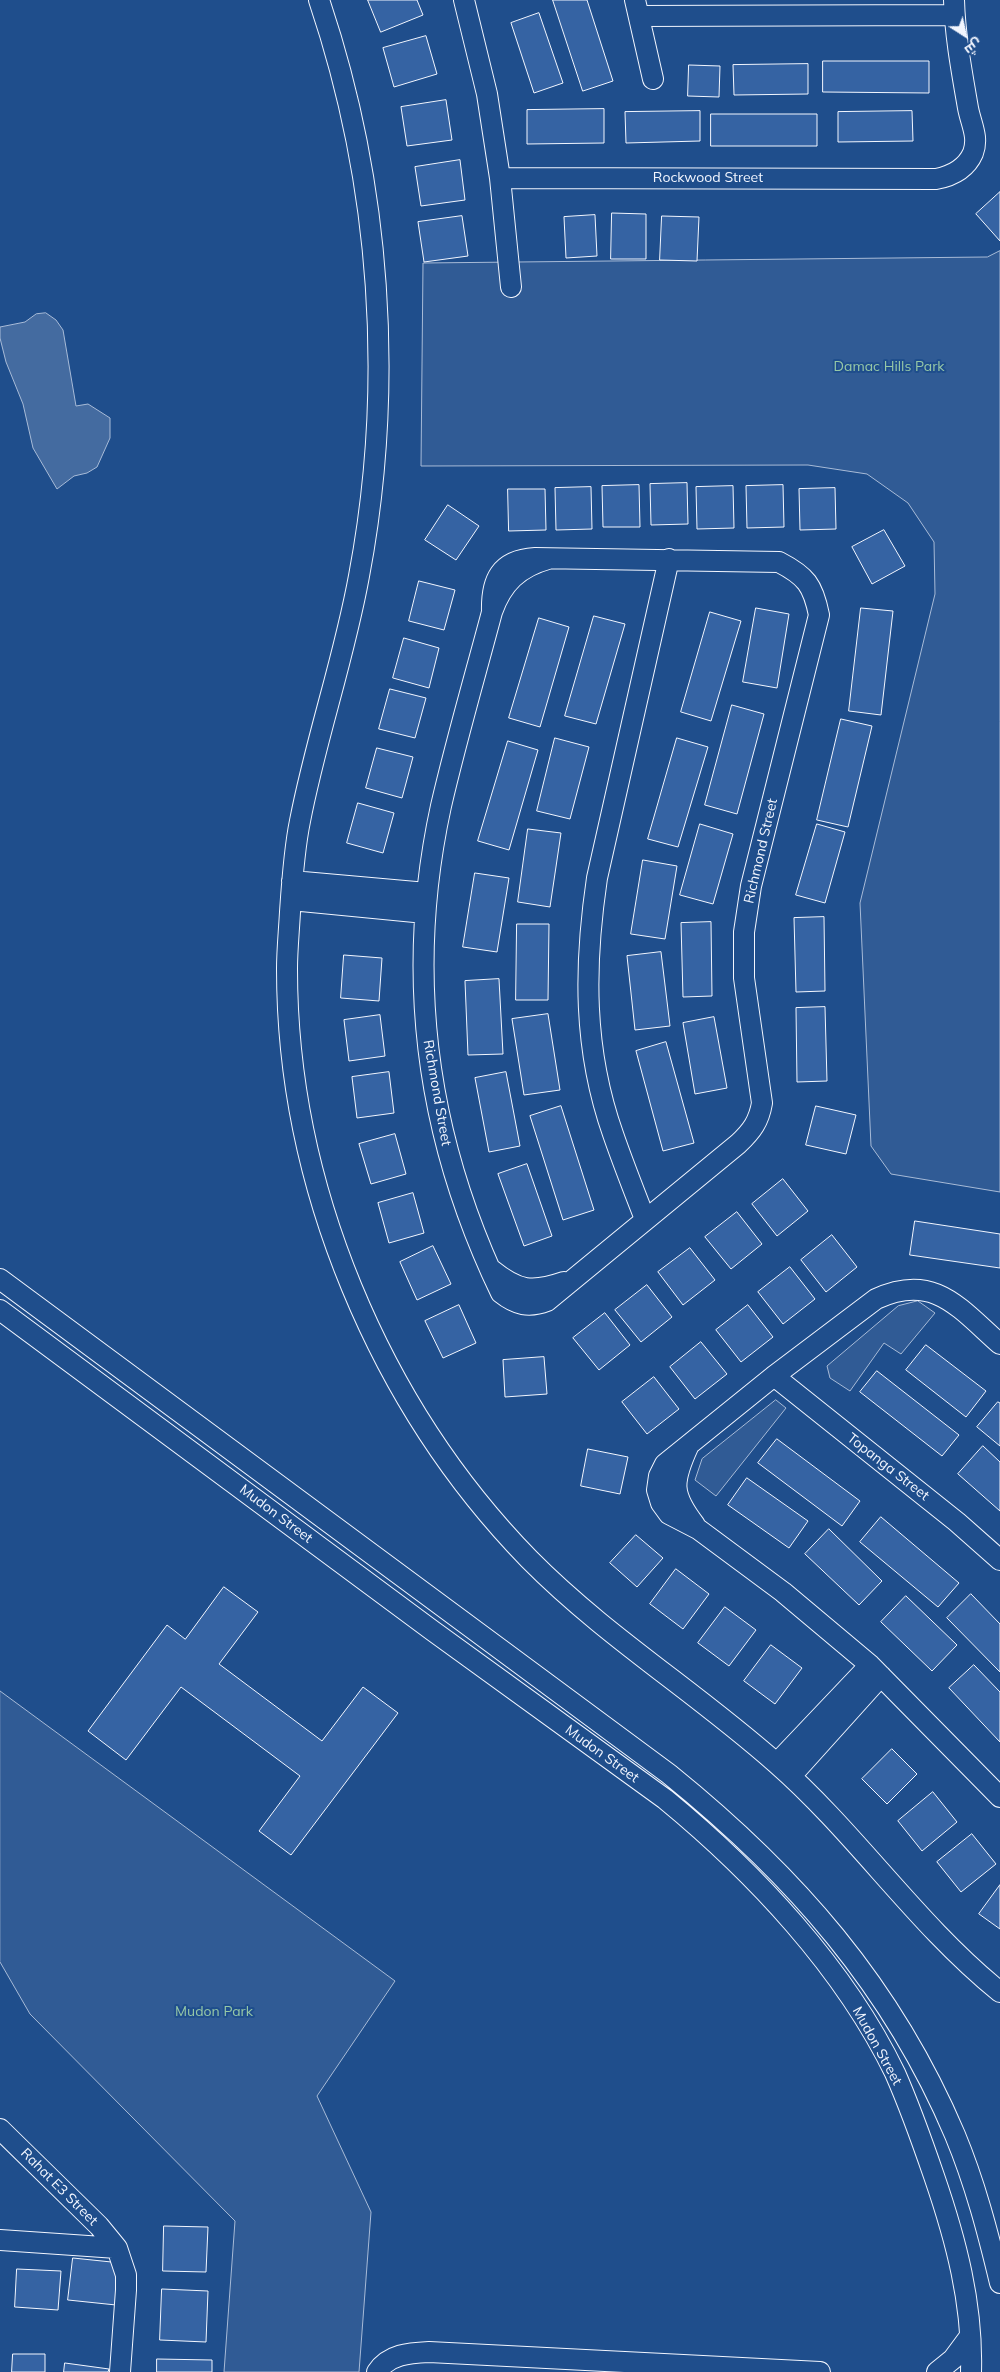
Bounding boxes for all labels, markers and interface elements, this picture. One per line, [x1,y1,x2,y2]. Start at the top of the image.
north arrow [940,10,990,60]
text: ش [961,35,986,60]
street label: Rockwood Street [653,170,763,186]
park label: Damac Hills Park [834,359,944,375]
street label: Richmond Street [741,797,781,905]
street label: Richmond Street [419,1039,455,1147]
street label: Topanga Street [844,1430,932,1504]
street label: Mudon Street [236,1481,316,1547]
street label: Mudon Street [562,1722,642,1786]
park label: Mudon Park [175,2004,253,2020]
street label: Mudon Street [849,2004,905,2088]
street label: Rahat E3 Street [17,2145,101,2229]

